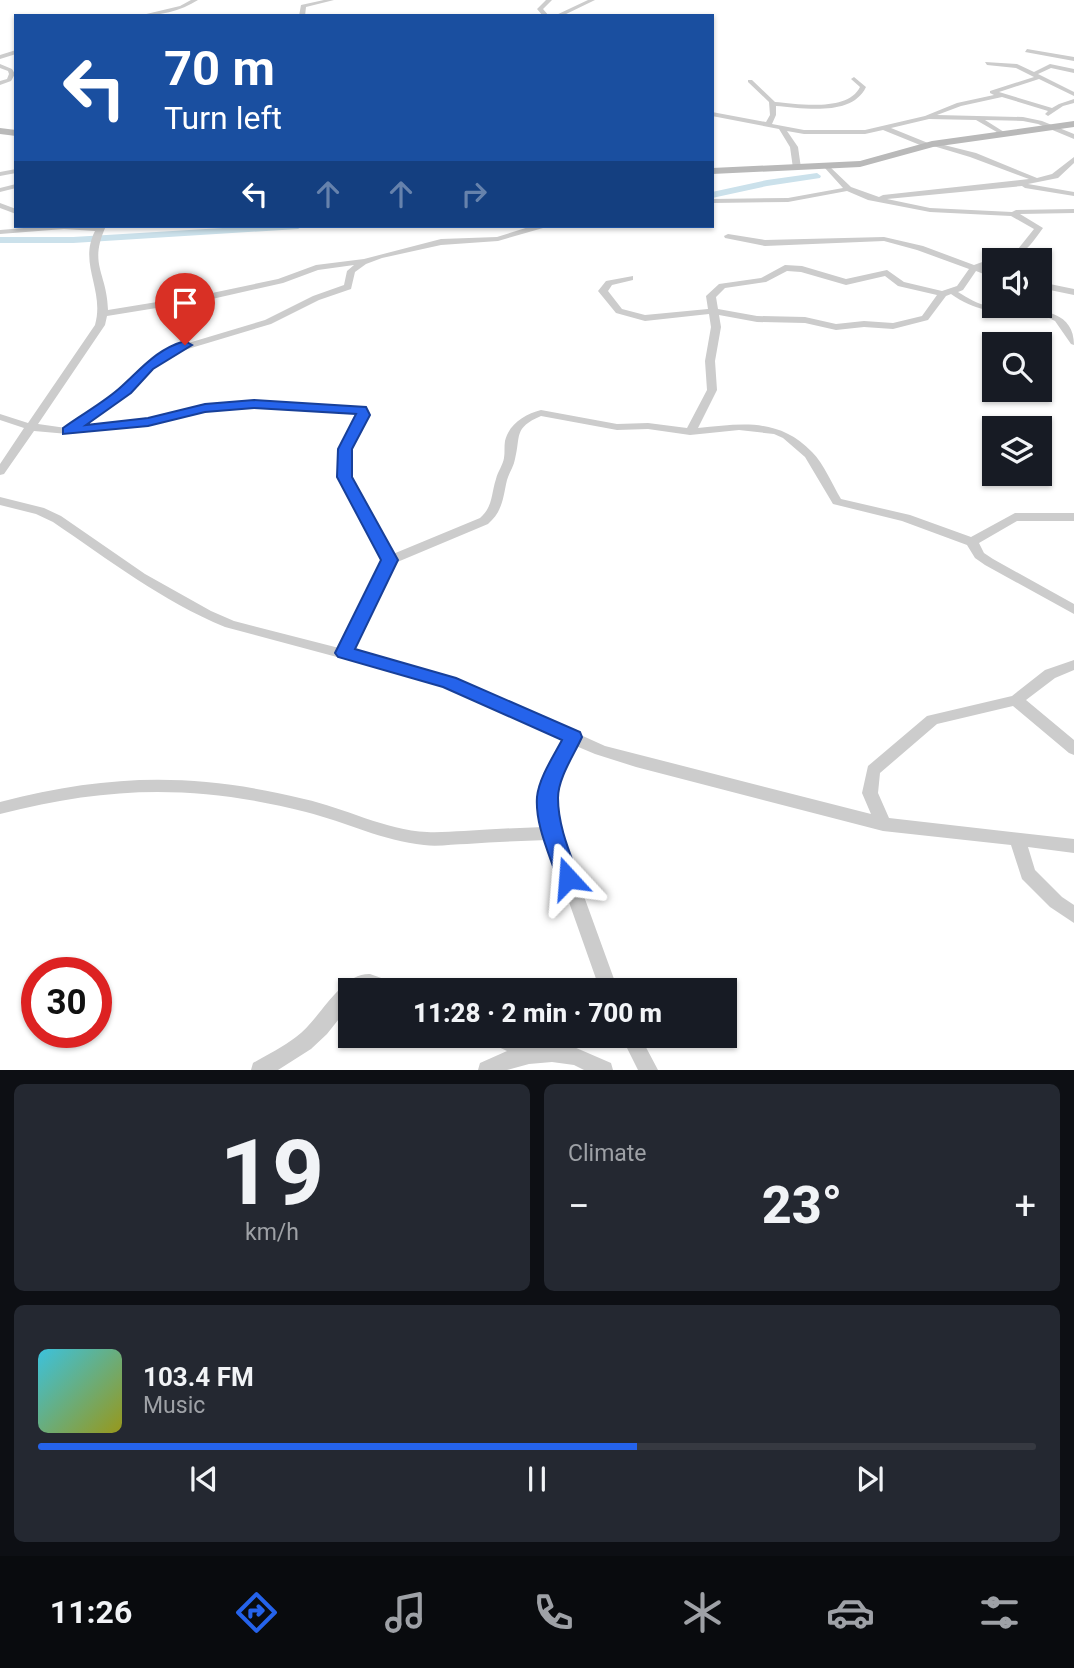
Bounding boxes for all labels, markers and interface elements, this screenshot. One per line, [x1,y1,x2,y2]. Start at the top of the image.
text: 70 m [164,40,275,97]
icon: left [49,42,140,133]
text: Turn left [164,99,282,137]
icon: left [236,175,274,213]
icon: ahead [309,175,347,213]
icon: ahead [382,175,420,213]
icon: right [455,175,493,213]
map controls [982,248,1052,486]
button: sound [982,248,1052,318]
pin [155,273,215,345]
icon: arrive [166,284,204,322]
button: search [982,332,1052,402]
button: layers [982,416,1052,486]
position arrow [531,841,605,915]
speed limit sign: 30 [21,957,112,1048]
text: 11:28 · 2 min · 700 m [413,998,662,1028]
text: 19 [220,1120,324,1226]
text: Climate [568,1140,647,1167]
text: 23° [762,1175,842,1236]
text: − [568,1184,590,1228]
text: + [1014,1184,1036,1228]
text: km/h [245,1219,299,1246]
text: 103.4 FM [143,1362,254,1392]
text: Music [143,1392,205,1419]
icon: previous [185,1460,223,1498]
icon: pause [518,1460,556,1498]
icon: next [851,1460,889,1498]
icon: directions [232,1588,281,1637]
icon: music [381,1588,430,1637]
icon: phone [529,1588,578,1637]
icon: climate [678,1588,727,1637]
icon: car [826,1588,875,1637]
icon: filters [975,1588,1024,1637]
text: 11:26 [50,1593,132,1631]

